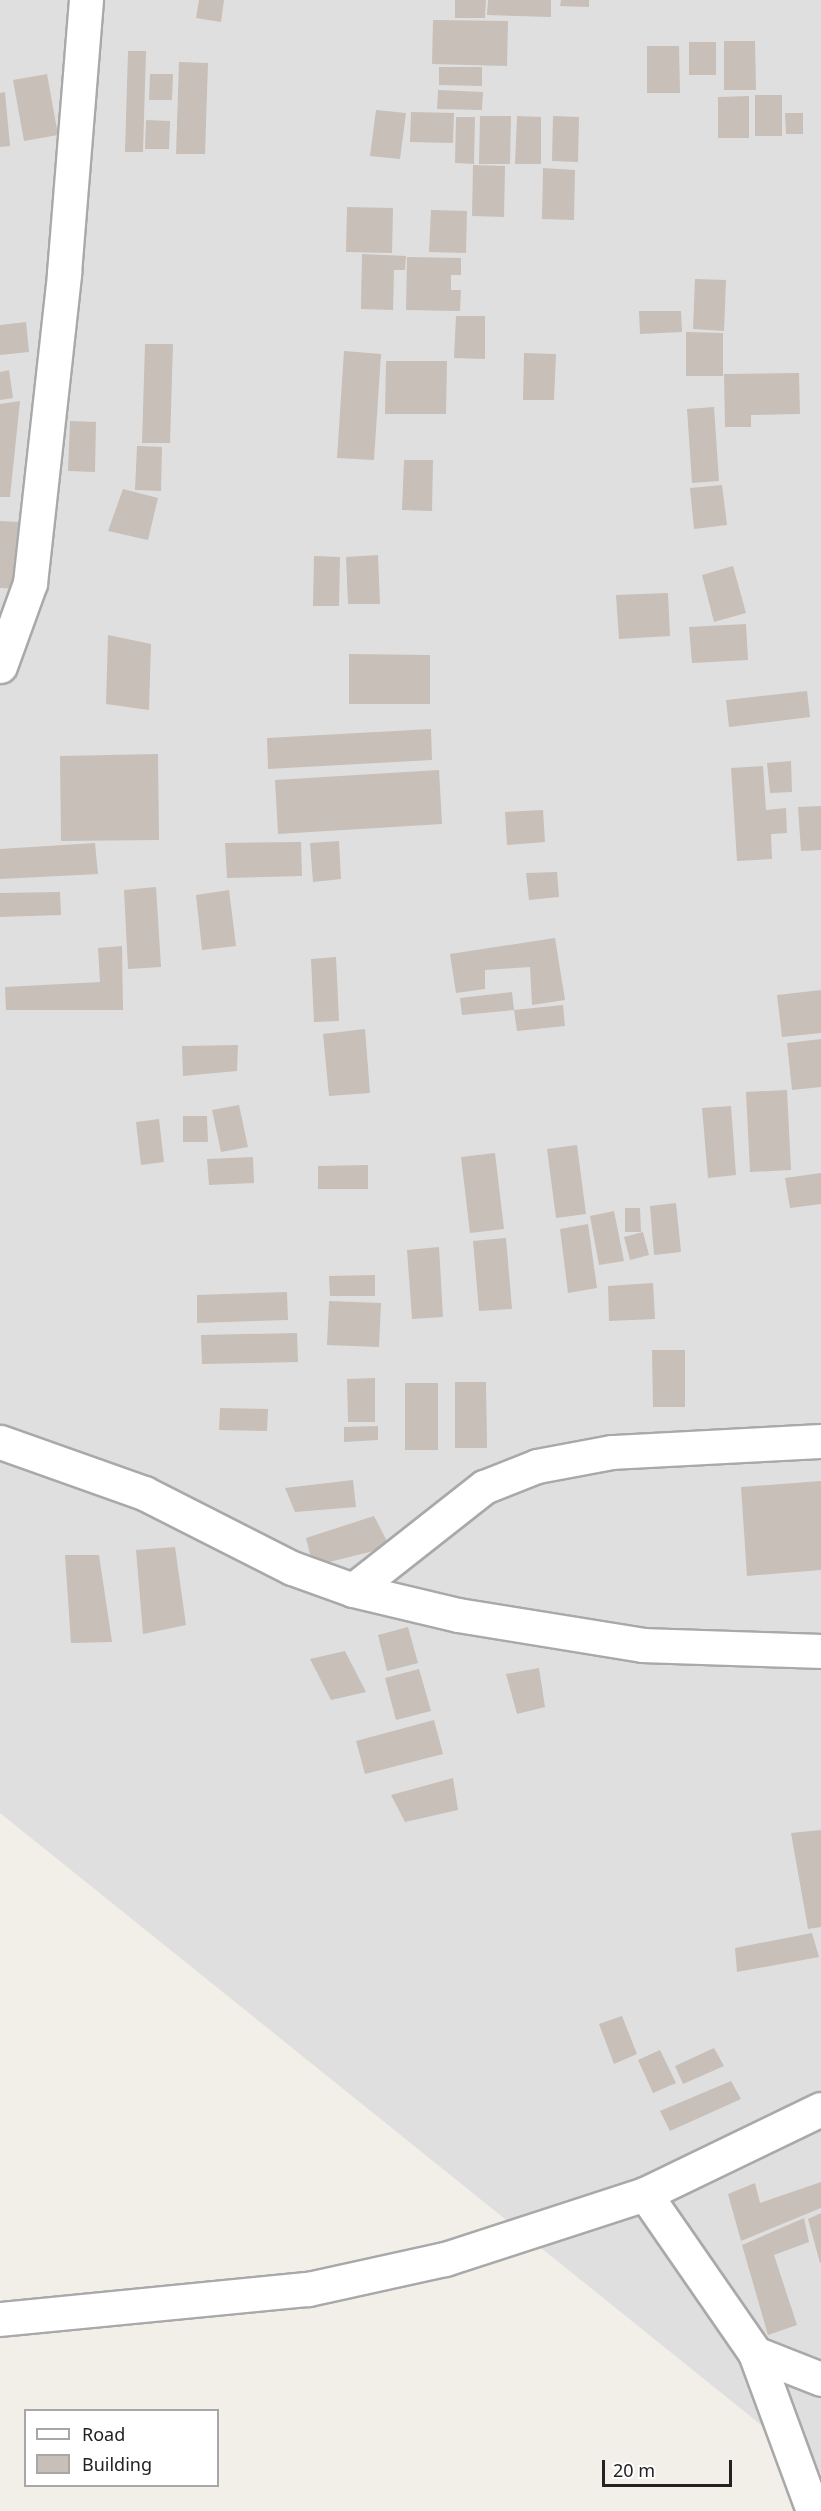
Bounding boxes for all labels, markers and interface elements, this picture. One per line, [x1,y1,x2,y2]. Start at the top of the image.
legend [24,2409,219,2487]
text: Road [82,2422,125,2446]
scale bar [605,2448,736,2486]
text: Building [82,2452,152,2476]
text: 20 m [613,2458,655,2482]

